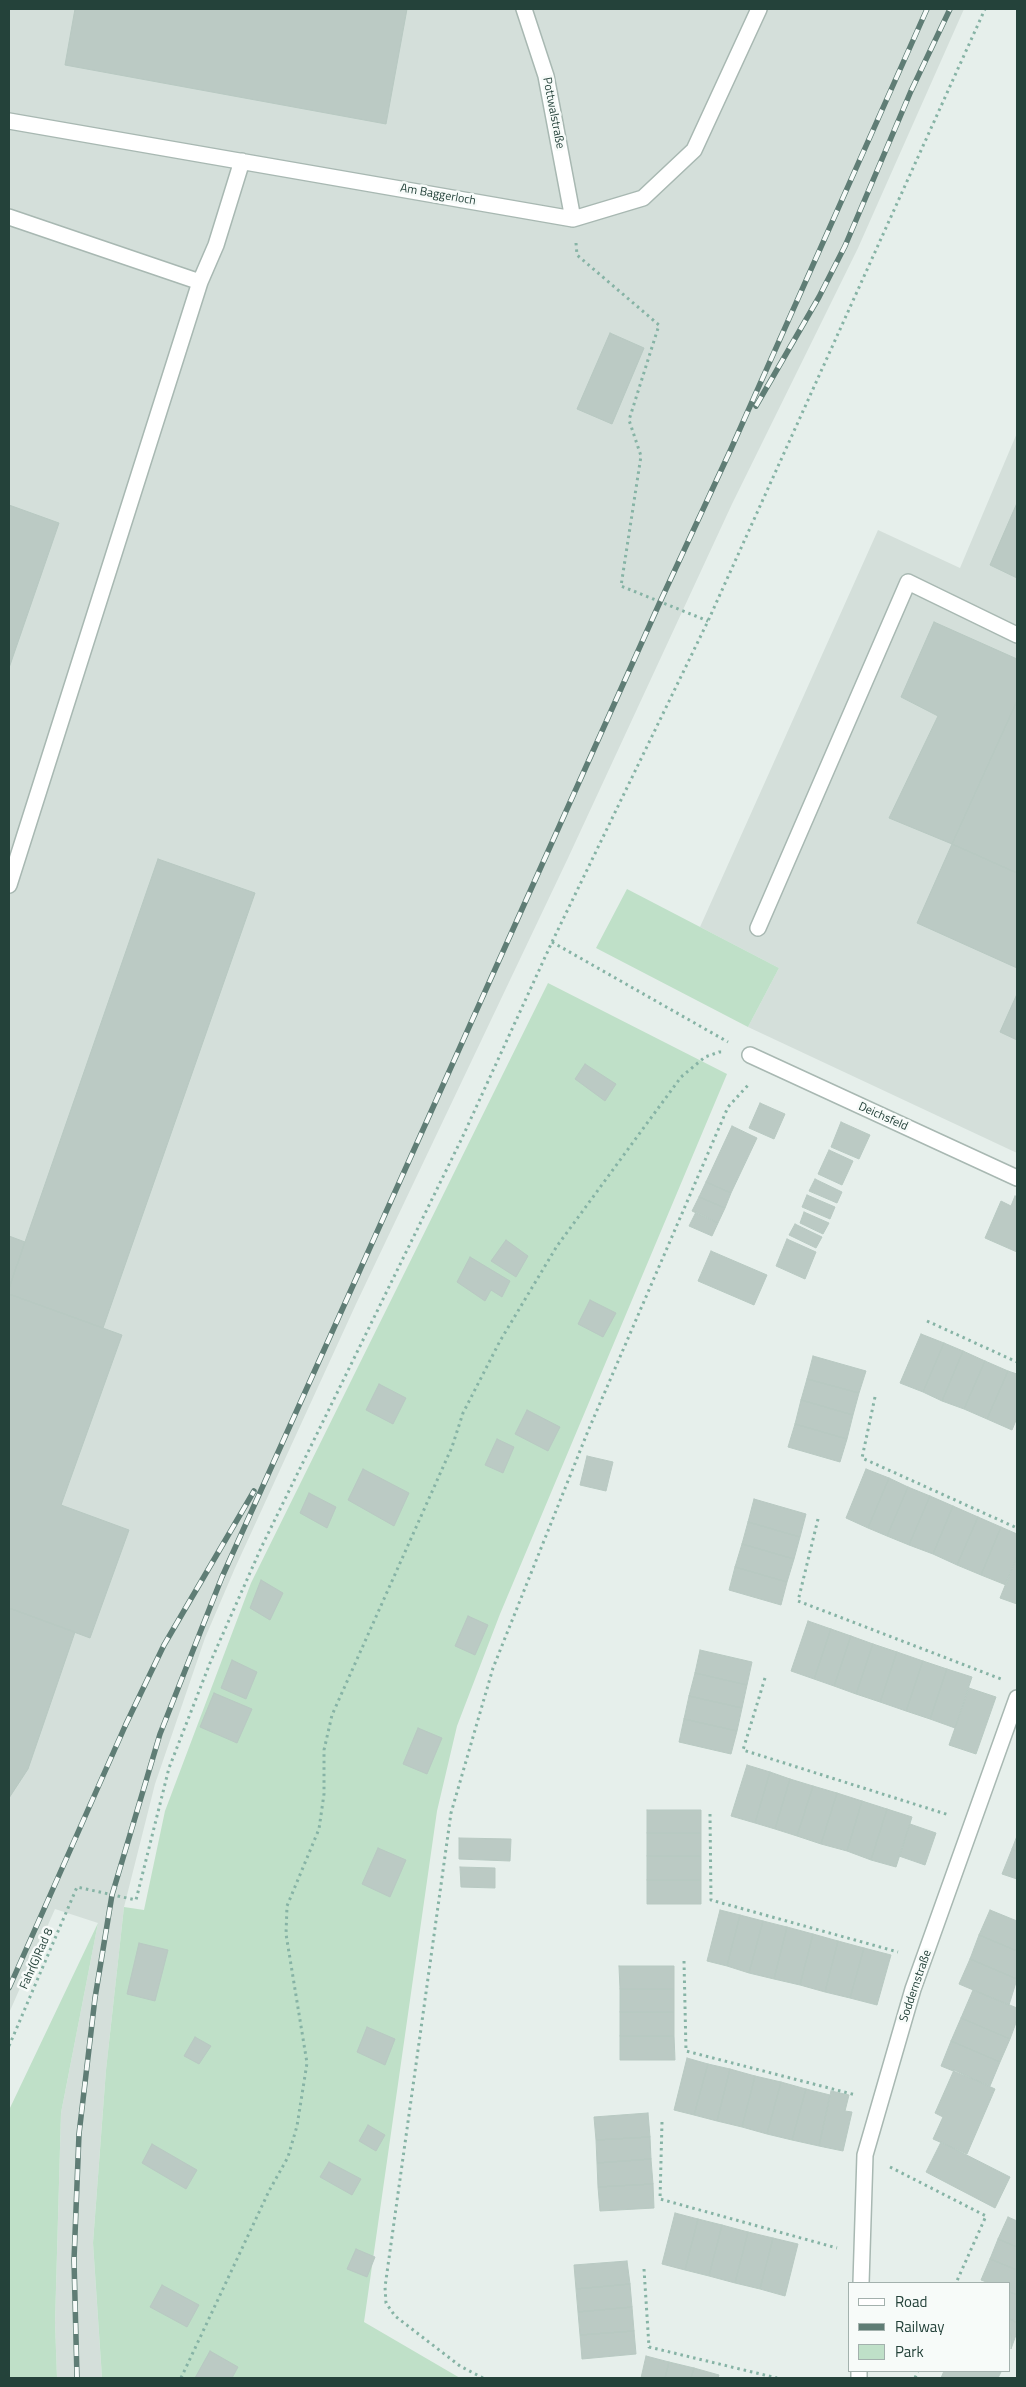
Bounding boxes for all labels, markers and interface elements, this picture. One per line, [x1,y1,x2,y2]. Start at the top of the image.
street label: Pottwalstraße [539,76,567,150]
street label: Am Baggerloch [399,181,477,209]
street label: Deichsfeld [856,1100,910,1134]
street label: Fahr(G)Rad 8 [17,1926,57,1992]
street label: Soddernstraße [897,1948,935,2024]
legend [848,2282,1011,2372]
text: Road [895,2290,927,2313]
text: Railway [895,2315,945,2338]
text: Park [895,2340,924,2363]

